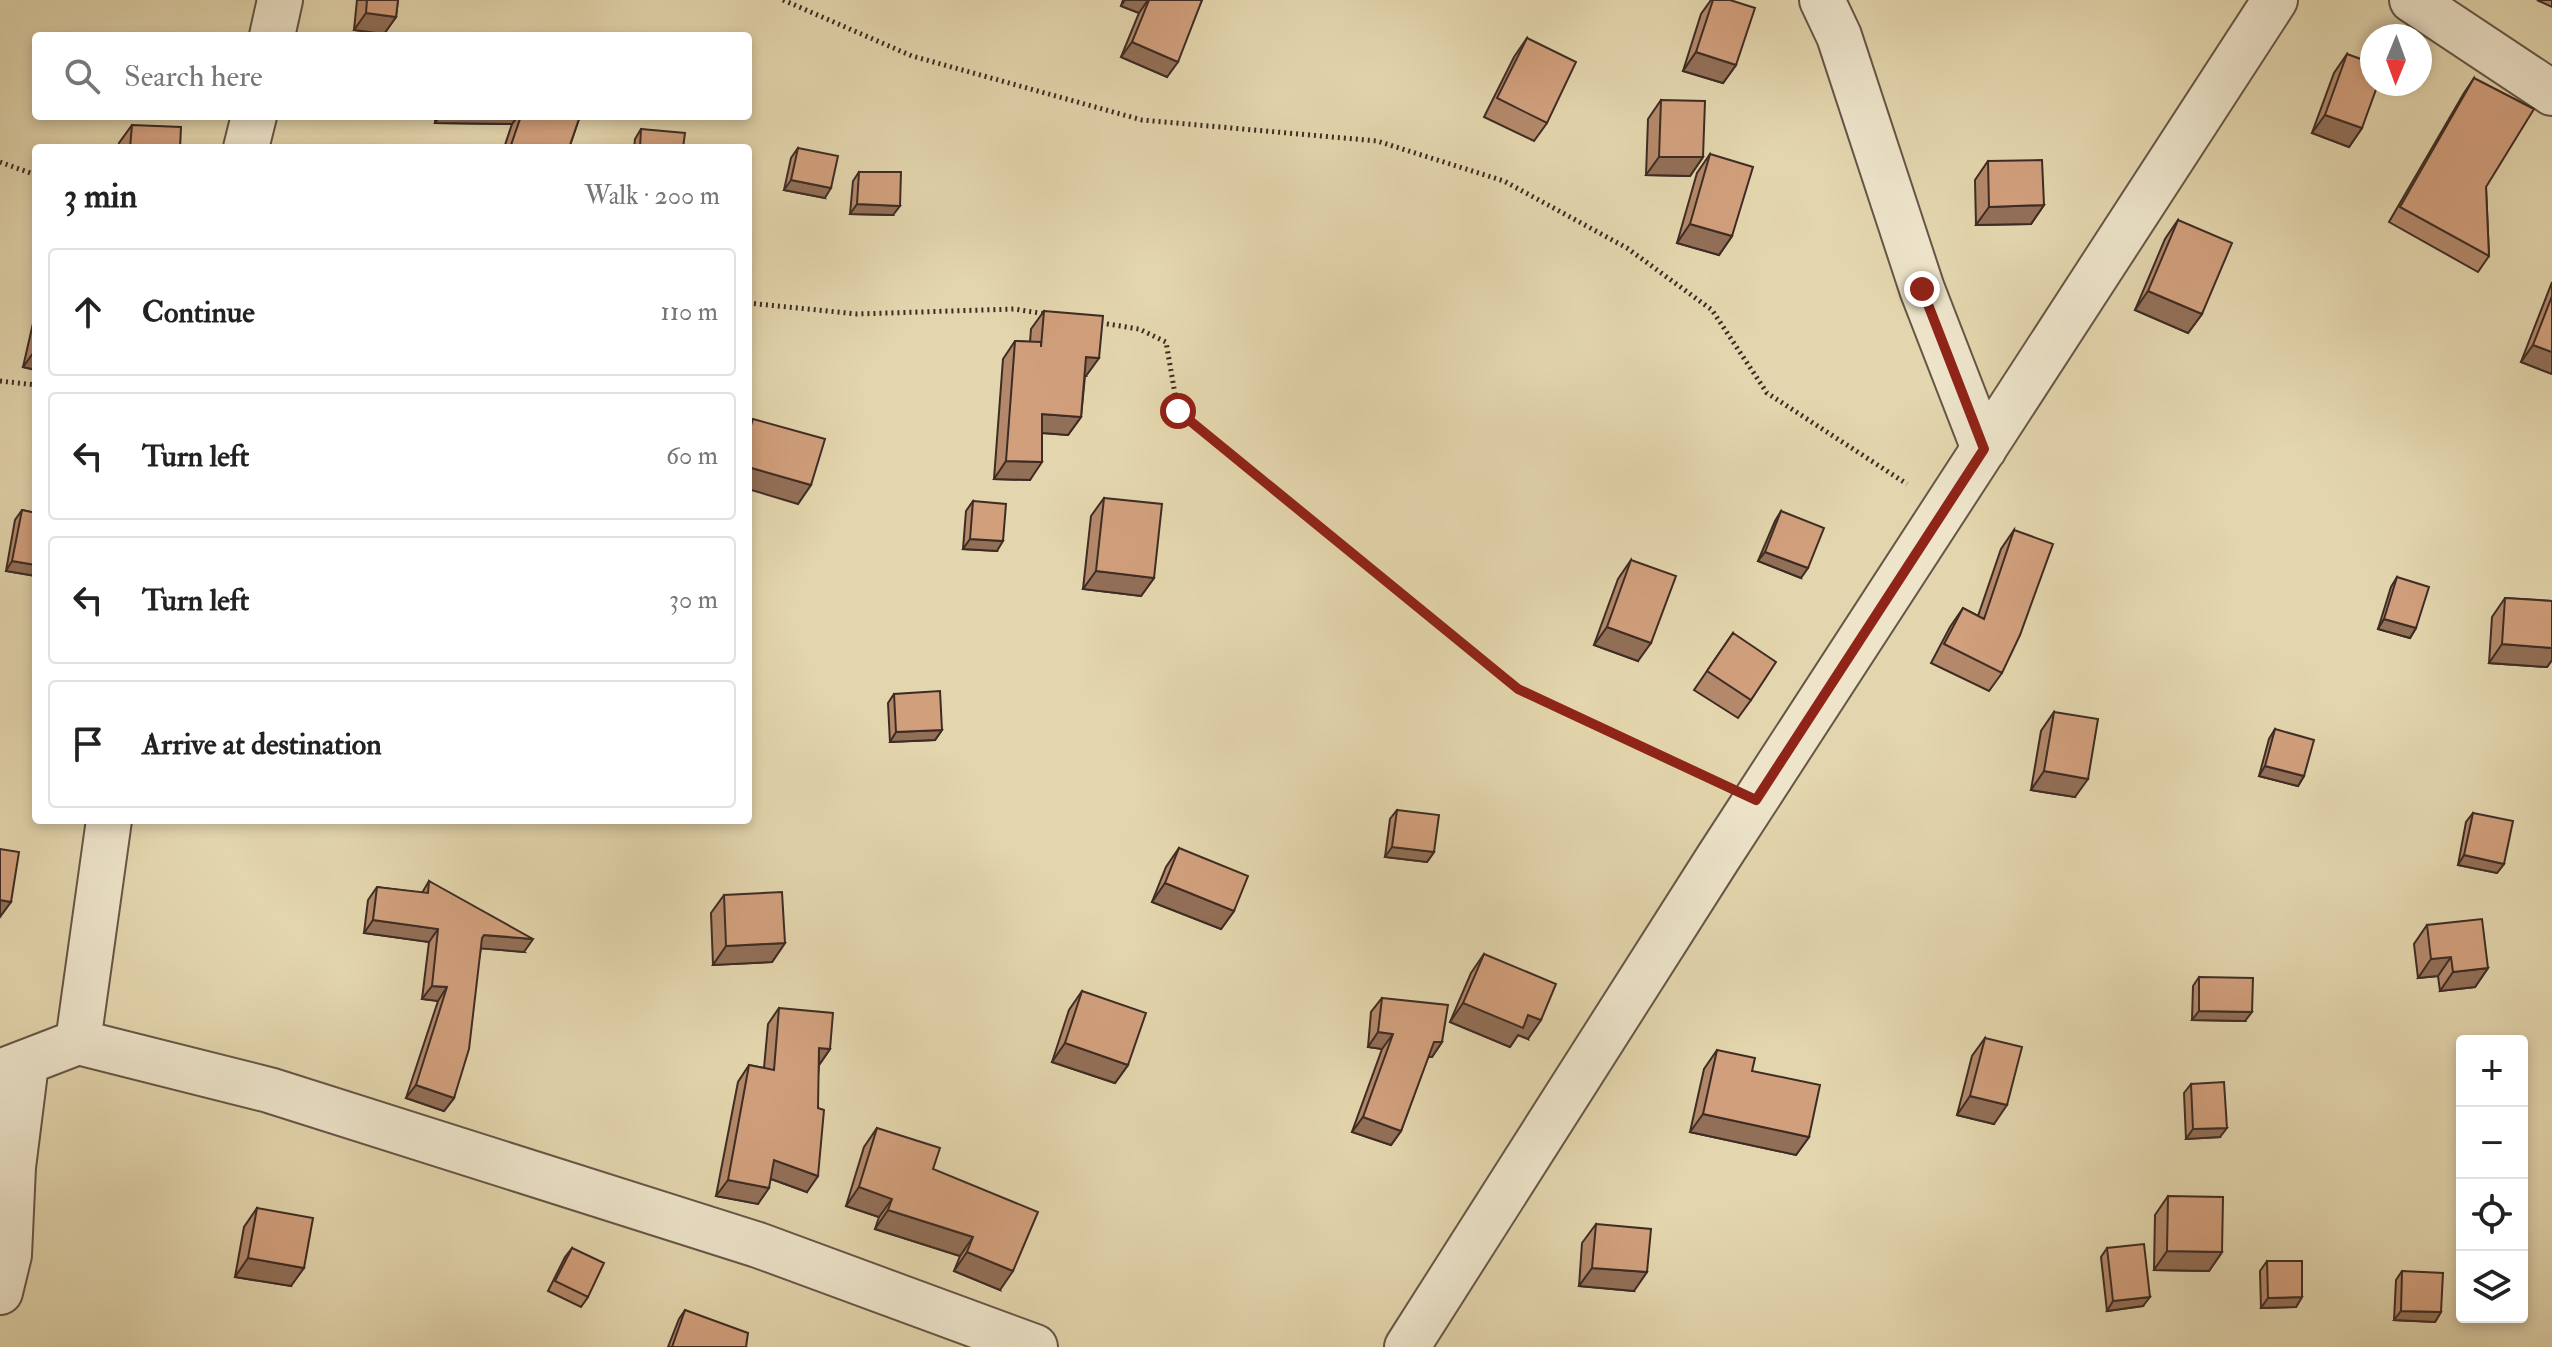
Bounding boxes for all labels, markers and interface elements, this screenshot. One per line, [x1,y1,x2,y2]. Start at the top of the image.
north arrow [2360,24,2432,96]
search box [32,32,752,120]
icon: search [60,54,104,98]
text: Search here [124,58,263,95]
text: 3 min [64,175,137,218]
text: Walk · 200 m [584,180,720,212]
route end [1904,271,1940,307]
icon: ahead [66,290,110,334]
text: Continue [142,294,255,331]
text: 110 m [661,296,718,328]
route start [1160,393,1196,429]
icon: left [66,434,110,478]
text: Turn left [142,438,249,475]
text: 60 m [666,440,718,472]
icon: left [66,578,110,622]
text: Turn left [142,582,249,619]
text: 30 m [669,584,718,616]
icon: arrive [66,722,110,766]
text: Arrive at destination [142,726,382,763]
map controls [2456,1035,2528,1323]
button: + [2456,1035,2528,1107]
button: − [2456,1107,2528,1179]
button: locate [2456,1179,2528,1251]
button: layers [2456,1251,2528,1323]

